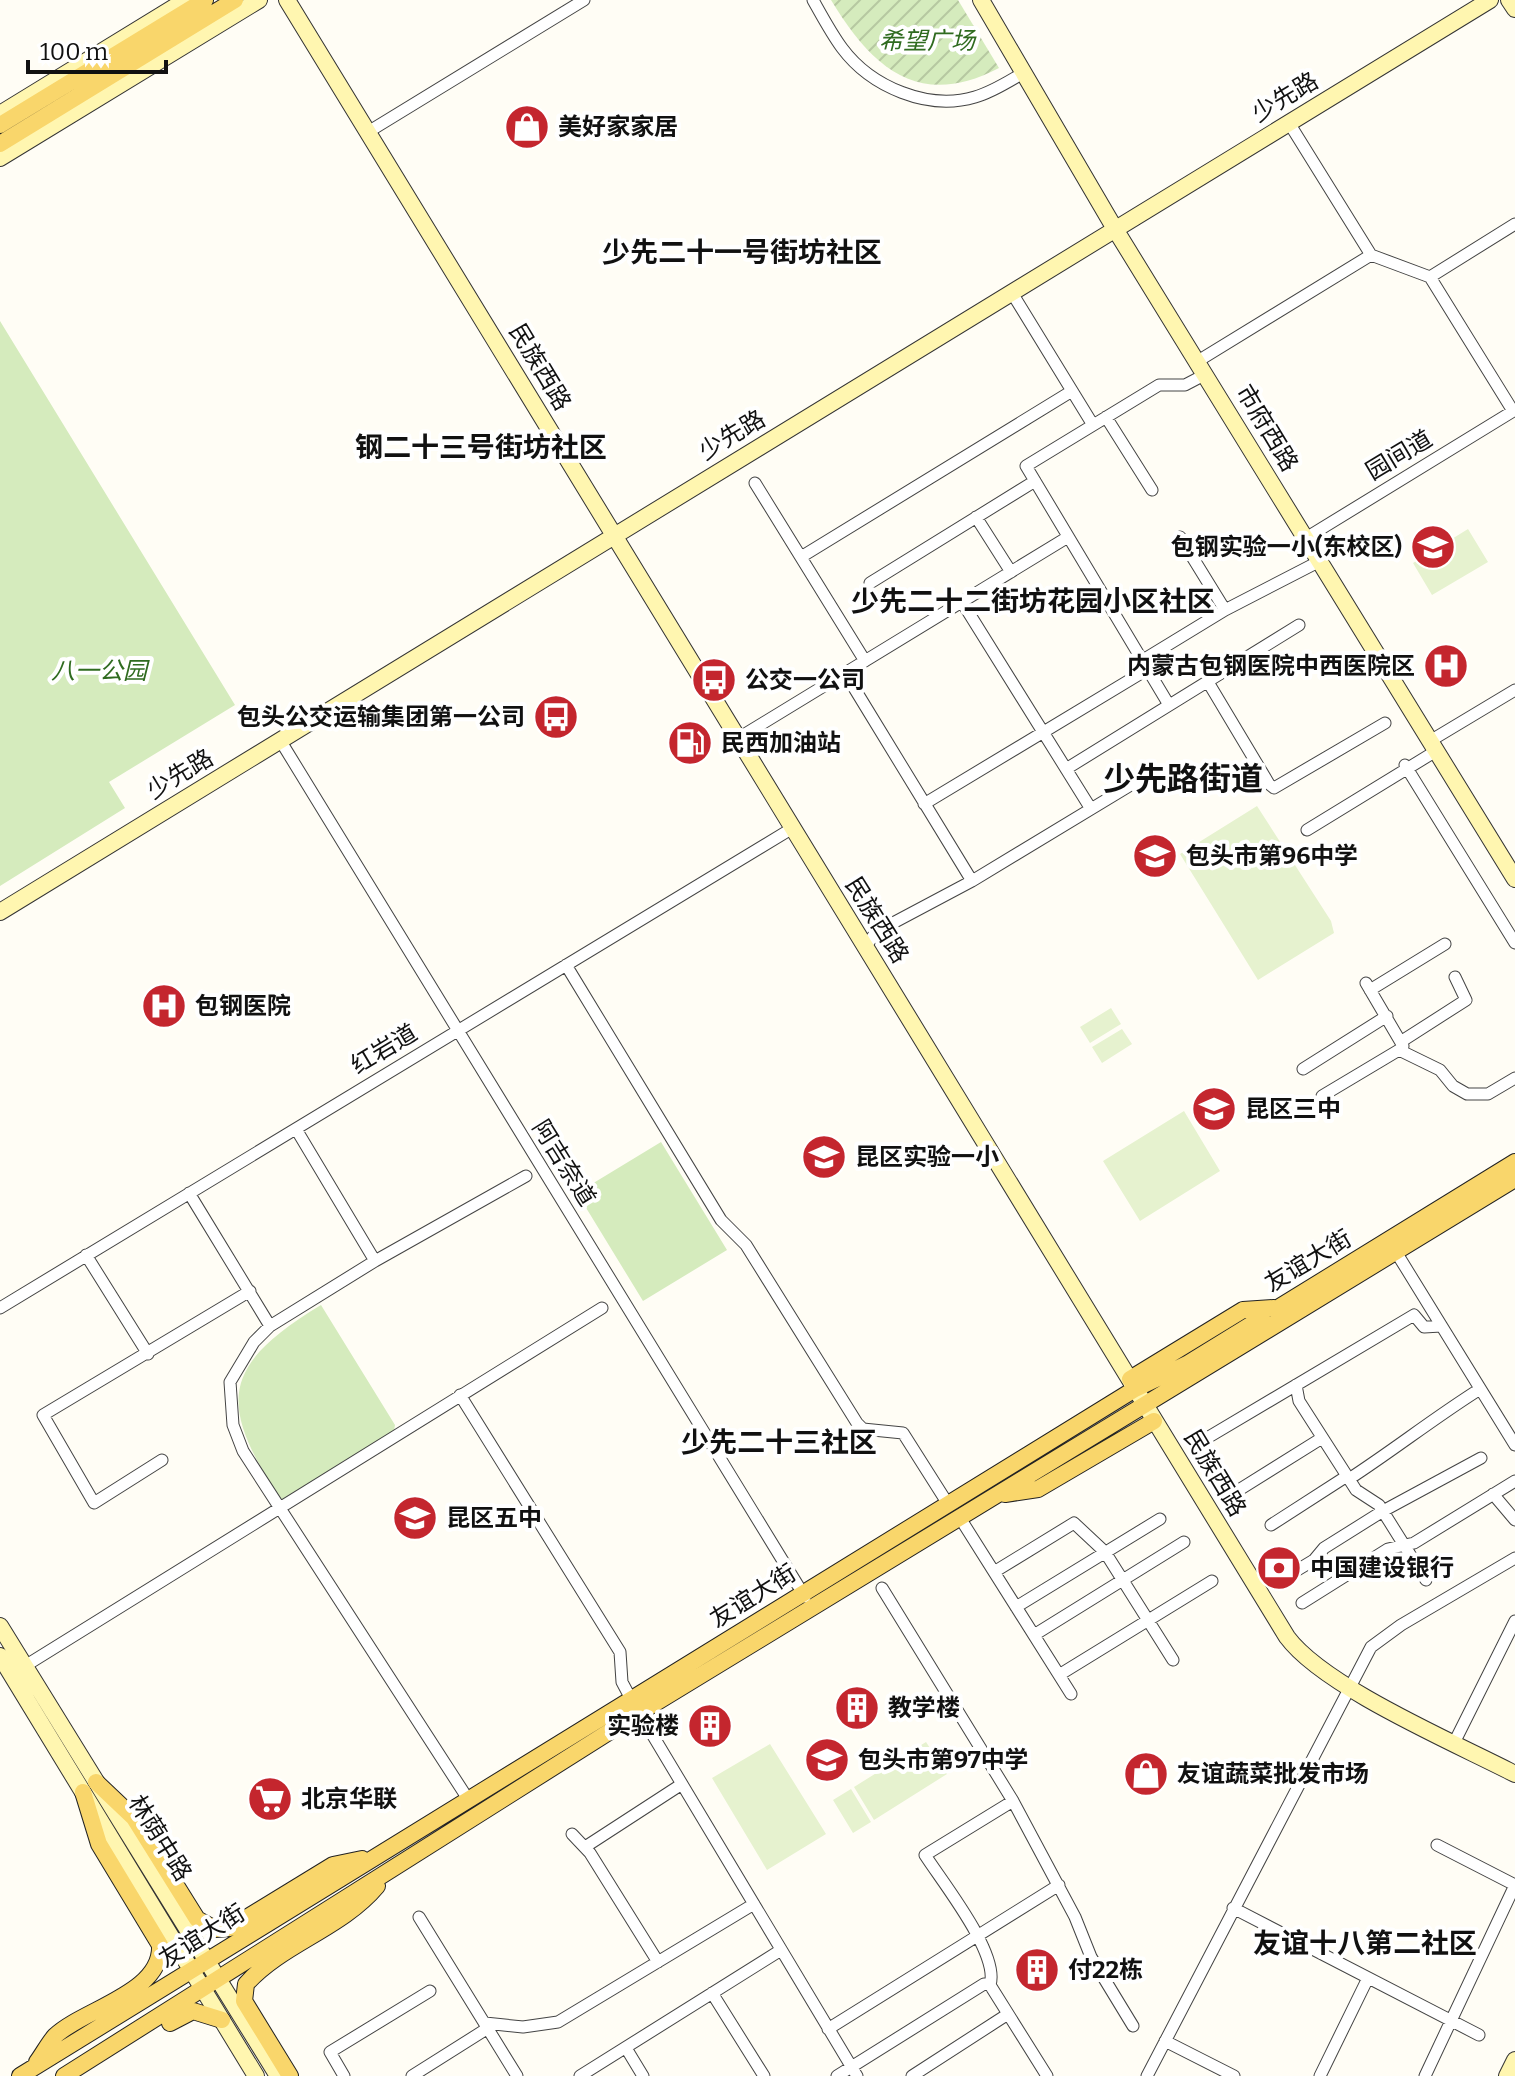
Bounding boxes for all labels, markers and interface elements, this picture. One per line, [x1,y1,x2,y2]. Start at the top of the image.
scale bar [28,24,166,74]
park label: 希望广场 [879,27,977,55]
text: 100 m [40,38,108,66]
street label: 少先路 [1247,66,1323,128]
shop icon: 美好家家居 [503,103,551,151]
place label: 美好家家居 [558,113,678,141]
district label: 少先二十一号街坊社区 [602,236,882,269]
street label: 民族西路 [503,319,577,415]
street label: 市府西路 [1230,380,1304,476]
street label: 少先路 [694,404,770,466]
street label: 园间道 [1361,424,1437,486]
district label: 钢二十三号街坊社区 [355,431,607,464]
school or university icon: 包钢实验一小(东校区) [1409,523,1457,571]
place label: 包钢实验一小(东校区) [1171,533,1402,561]
district label: 少先二十二街坊花园小区社区 [851,585,1215,618]
hospital icon: 内蒙古包钢医院中西医院区 [1422,642,1470,690]
place label: 内蒙古包钢医院中西医院区 [1127,652,1415,680]
bus stop icon: 公交一公司 [690,656,738,704]
park label: 八一公园 [51,657,150,685]
place label: 公交一公司 [745,666,865,694]
bus stop icon: 包头公交运输集团第一公司 [532,693,580,741]
place label: 包头公交运输集团第一公司 [237,703,525,731]
fuel station icon: 民西加油站 [666,719,714,767]
place label: 民西加油站 [721,729,841,757]
street label: 少先路 [142,743,218,805]
district label: 少先路街道 [1103,760,1263,798]
school or university icon: 包头市第96中学 [1131,832,1179,880]
place label: 包头市第96中学 [1186,842,1358,870]
street label: 民族西路 [840,872,914,968]
hospital icon: 包钢医院 [140,982,188,1030]
place label: 包钢医院 [195,992,291,1020]
street label: 红岩道 [346,1018,422,1080]
school or university icon: 昆区三中 [1190,1085,1238,1133]
place label: 昆区三中 [1245,1095,1341,1123]
street label: 阿吉奈道 [527,1115,601,1211]
school or university icon: 昆区实验一小 [800,1133,848,1181]
place label: 昆区实验一小 [855,1143,999,1171]
street label: 友谊大街 [1260,1224,1356,1298]
street label: 民族西路 [1178,1425,1252,1521]
district label: 少先二十三社区 [681,1426,877,1459]
school or university icon: 昆区五中 [391,1494,439,1542]
place label: 昆区五中 [446,1504,542,1532]
bank icon: 中国建设银行 [1255,1544,1303,1592]
place label: 中国建设银行 [1310,1554,1454,1582]
street label: 友谊大街 [705,1559,801,1633]
building icon: 教学楼 [833,1684,881,1732]
place label: 教学楼 [888,1694,960,1722]
building icon: 实验楼 [686,1702,734,1750]
place label: 实验楼 [607,1712,679,1740]
school or university icon: 包头市第97中学 [803,1736,851,1784]
place label: 包头市第97中学 [858,1746,1029,1774]
shop icon: 友谊蔬菜批发市场 [1122,1750,1170,1798]
place label: 友谊蔬菜批发市场 [1177,1760,1369,1788]
supermarket icon: 北京华联 [246,1775,294,1823]
place label: 北京华联 [301,1785,397,1813]
street label: 林荫中路 [123,1790,197,1886]
street label: 友谊大街 [154,1899,250,1973]
district label: 友谊十八第二社区 [1253,1927,1477,1960]
building icon: 付22栋 [1013,1946,1061,1994]
place label: 付22栋 [1068,1956,1143,1984]

